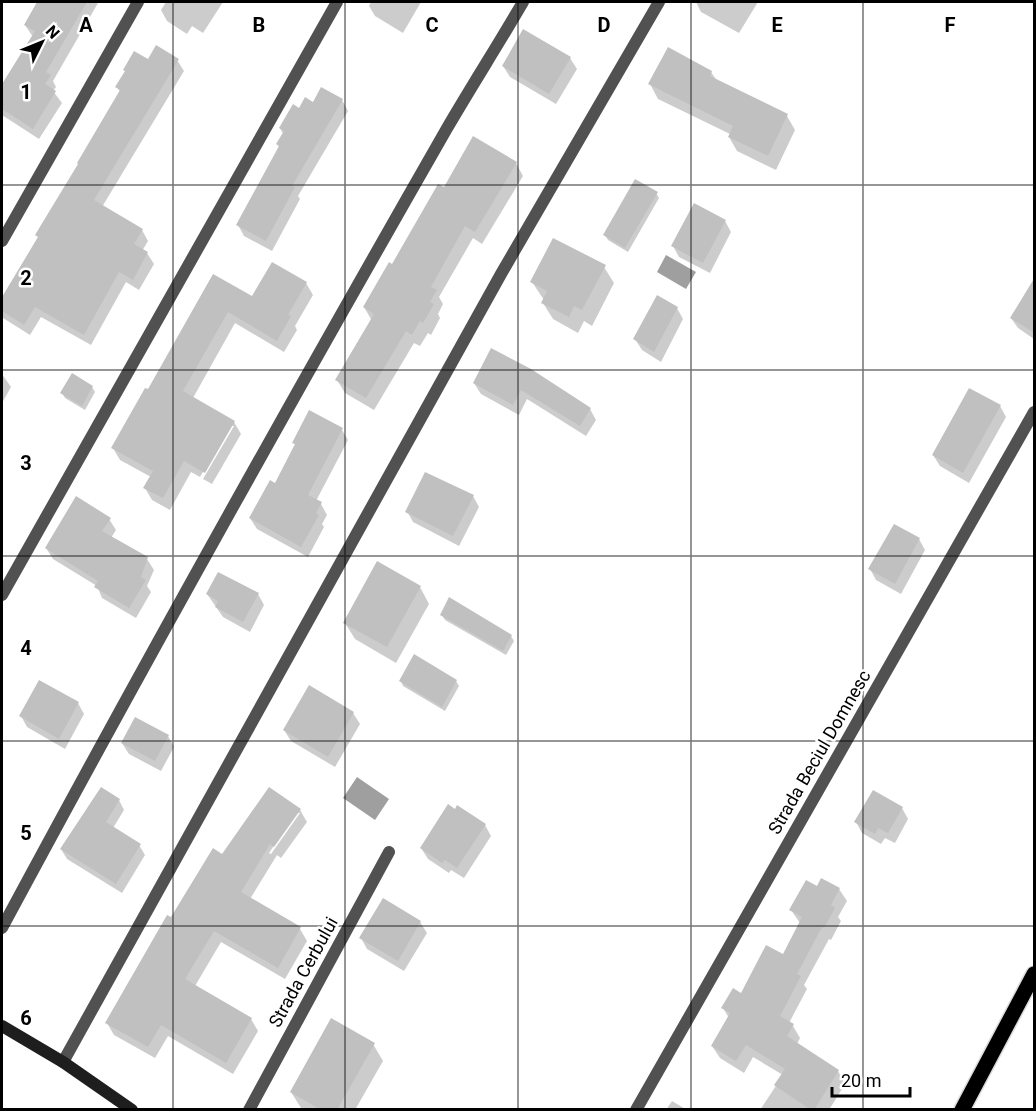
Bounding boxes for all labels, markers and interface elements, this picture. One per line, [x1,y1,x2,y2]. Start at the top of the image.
north arrow [12,12,72,72]
text: A [79,13,93,37]
text: B [253,13,265,37]
text: C [425,13,439,37]
text: D [598,13,611,37]
text: E [771,13,783,37]
text: F [945,13,956,37]
text: N [42,22,63,43]
text: 1 [20,80,32,104]
text: 2 [20,266,32,290]
text: 3 [20,451,32,475]
text: 4 [20,636,32,660]
street label: Strada Beciul Domnesc [763,666,875,838]
text: 5 [20,821,32,845]
street label: Strada Cerbului [264,913,342,1031]
text: 6 [20,1006,32,1030]
scale bar [832,1060,910,1098]
text: 20 m [841,1070,881,1091]

